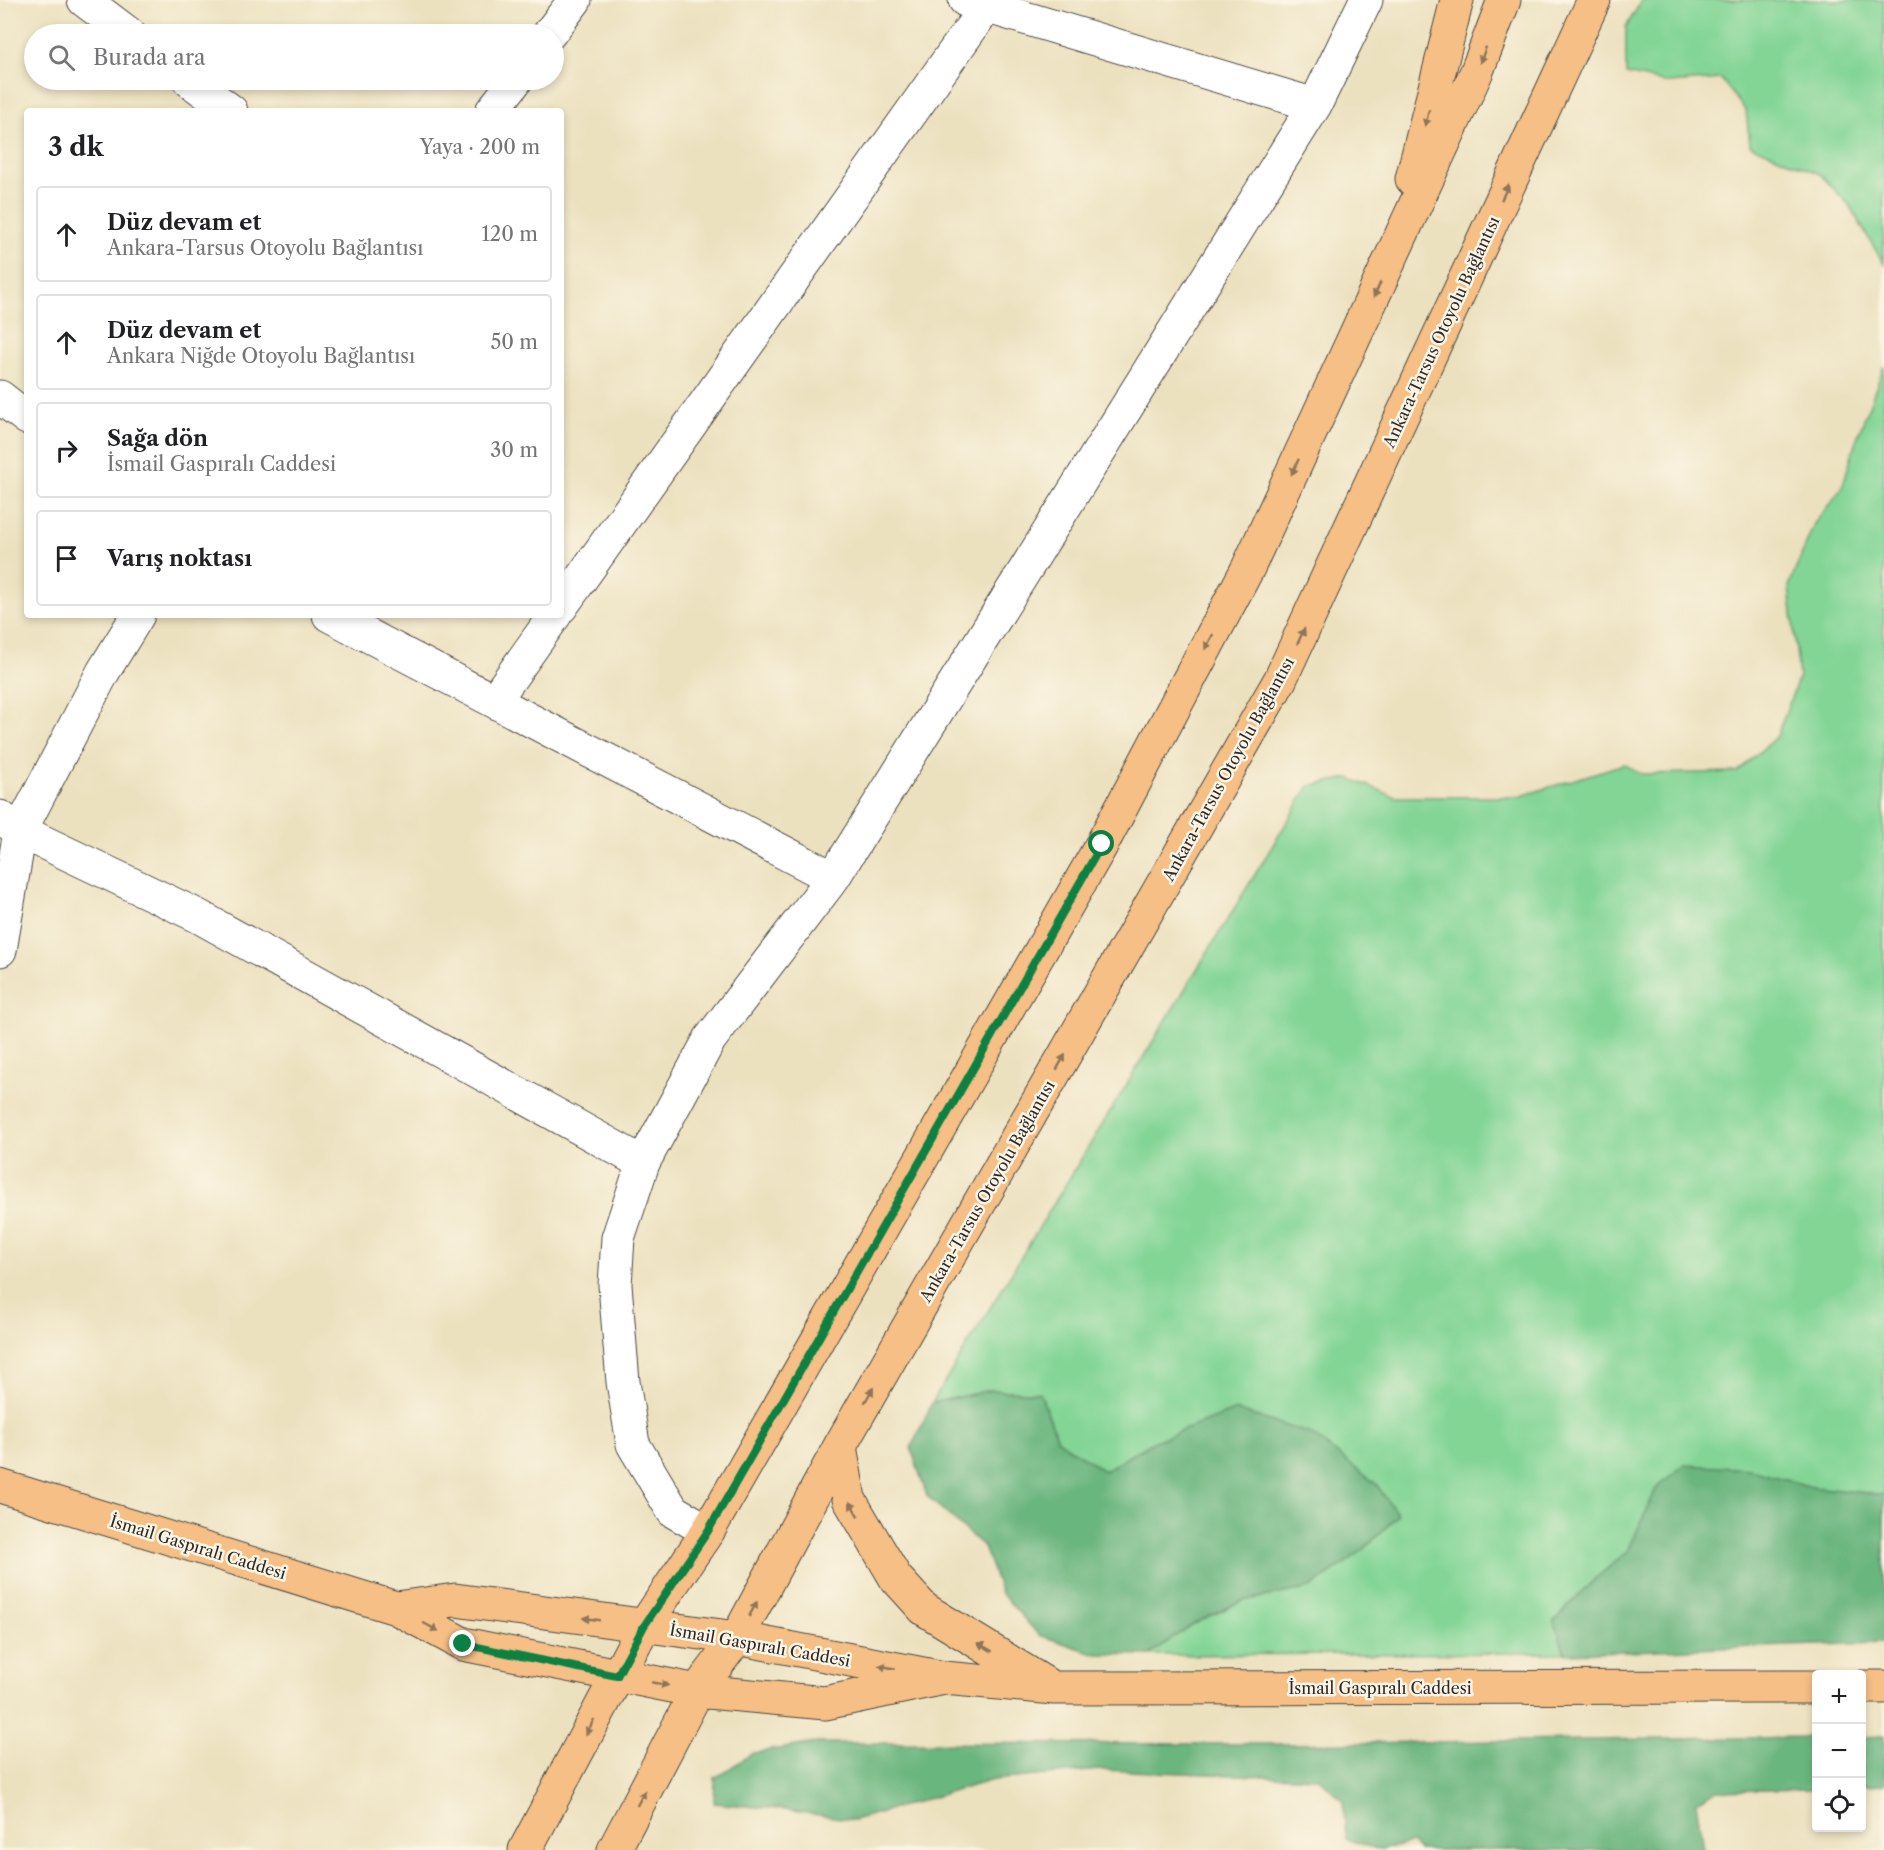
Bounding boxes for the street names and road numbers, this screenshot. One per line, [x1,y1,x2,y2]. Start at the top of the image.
street label: Ankara-Tarsus Otoyolu Bağlantısı [1378,213,1504,452]
street label: Ankara-Tarsus Otoyolu Bağlantısı [1157,653,1298,885]
street label: Ankara-Tarsus Otoyolu Bağlantısı [915,1076,1059,1306]
street label: İsmail Gaspıralı Caddesi [107,1511,289,1583]
street label: İsmail Gaspıralı Caddesi [668,1619,852,1671]
street label: İsmail Gaspıralı Caddesi [1288,1678,1472,1698]

